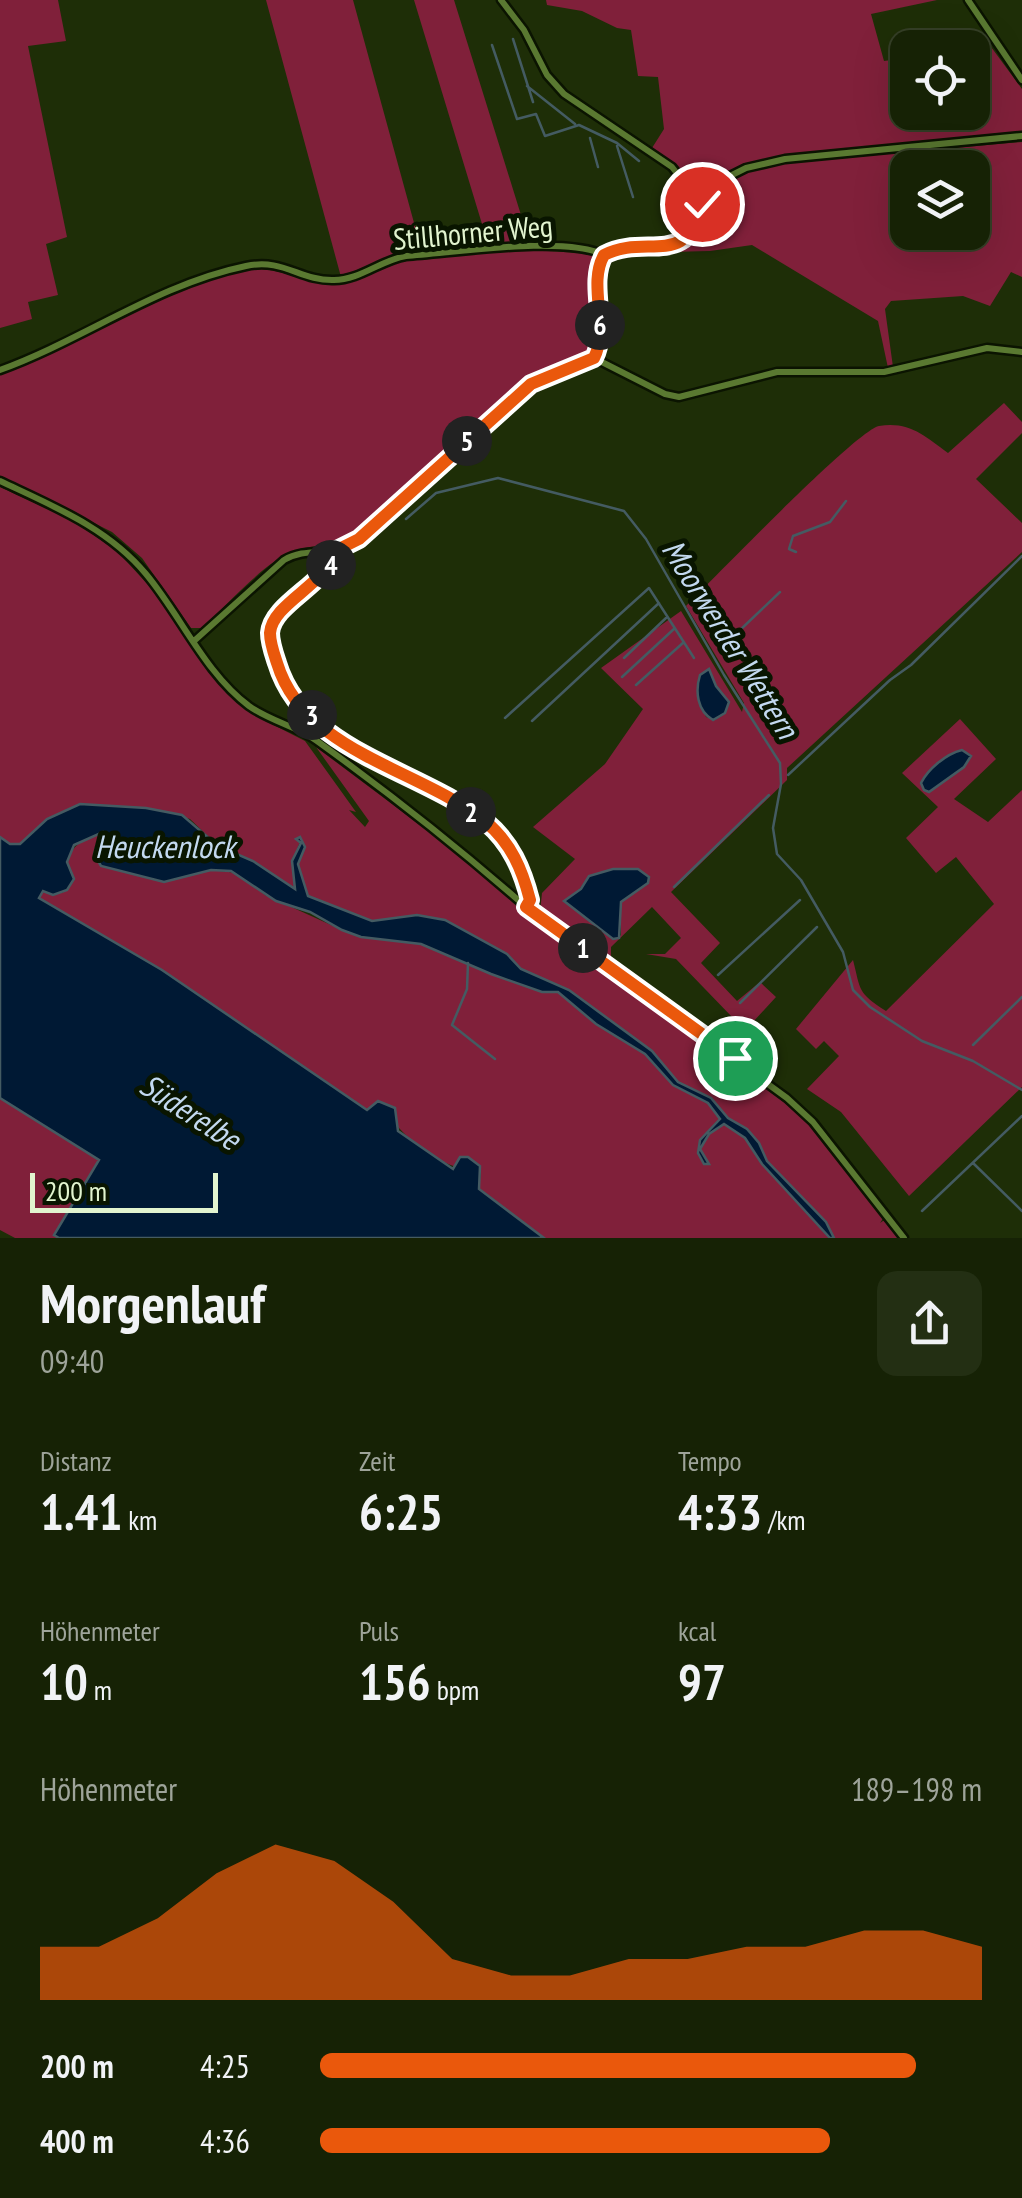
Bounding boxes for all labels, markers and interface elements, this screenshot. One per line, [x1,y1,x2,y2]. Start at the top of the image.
map controls [890,30,990,250]
button: locate [890,30,990,130]
button: layers [890,150,990,250]
pin [660,162,745,247]
icon: check [675,177,730,232]
street label: Stillhorner Weg [392,205,554,258]
pin: 6 [575,300,625,350]
text: 6 [593,306,607,343]
pin: 5 [442,416,492,466]
text: 5 [460,422,474,459]
water label: Moorwerder Wettern [653,531,810,747]
pin: 4 [306,540,356,590]
text: 4 [324,546,338,583]
pin: 3 [287,690,337,740]
text: 3 [305,696,319,733]
pin: 2 [446,787,496,837]
text: 2 [464,793,478,830]
water label: Heuckenlock [95,825,239,867]
pin: 1 [558,923,608,973]
text: 1 [576,929,590,966]
pin [693,1016,778,1101]
icon: arrive [708,1031,763,1086]
water label: Süderelbe [132,1063,250,1160]
scale bar [30,1168,218,1212]
text: 200 m [45,1172,107,1209]
text: Morgenlauf [40,1267,265,1338]
button: share [877,1271,982,1376]
text: 09:40 [40,1340,104,1382]
text: Distanz [40,1442,112,1479]
text: Zeit [359,1442,396,1479]
text: Tempo [678,1442,742,1479]
text: 1.41 [40,1479,122,1544]
text: 6:25 [359,1479,443,1544]
text: 4:33 [678,1479,762,1544]
text: km [122,1501,157,1538]
text: /km [762,1501,806,1538]
text: Höhenmeter [40,1612,160,1649]
text: Puls [359,1612,399,1649]
text: kcal [678,1612,716,1649]
text: 10 [40,1649,88,1714]
text: 156 [359,1649,431,1714]
text: 97 [678,1649,726,1714]
text: m [88,1671,112,1708]
text: bpm [431,1671,479,1708]
text: Höhenmeter [40,1768,177,1810]
text: 189–198 m [851,1768,982,1810]
text: 200 m [40,2045,114,2087]
text: 4:25 [200,2045,250,2087]
text: 400 m [40,2120,114,2162]
text: 4:36 [200,2120,250,2162]

